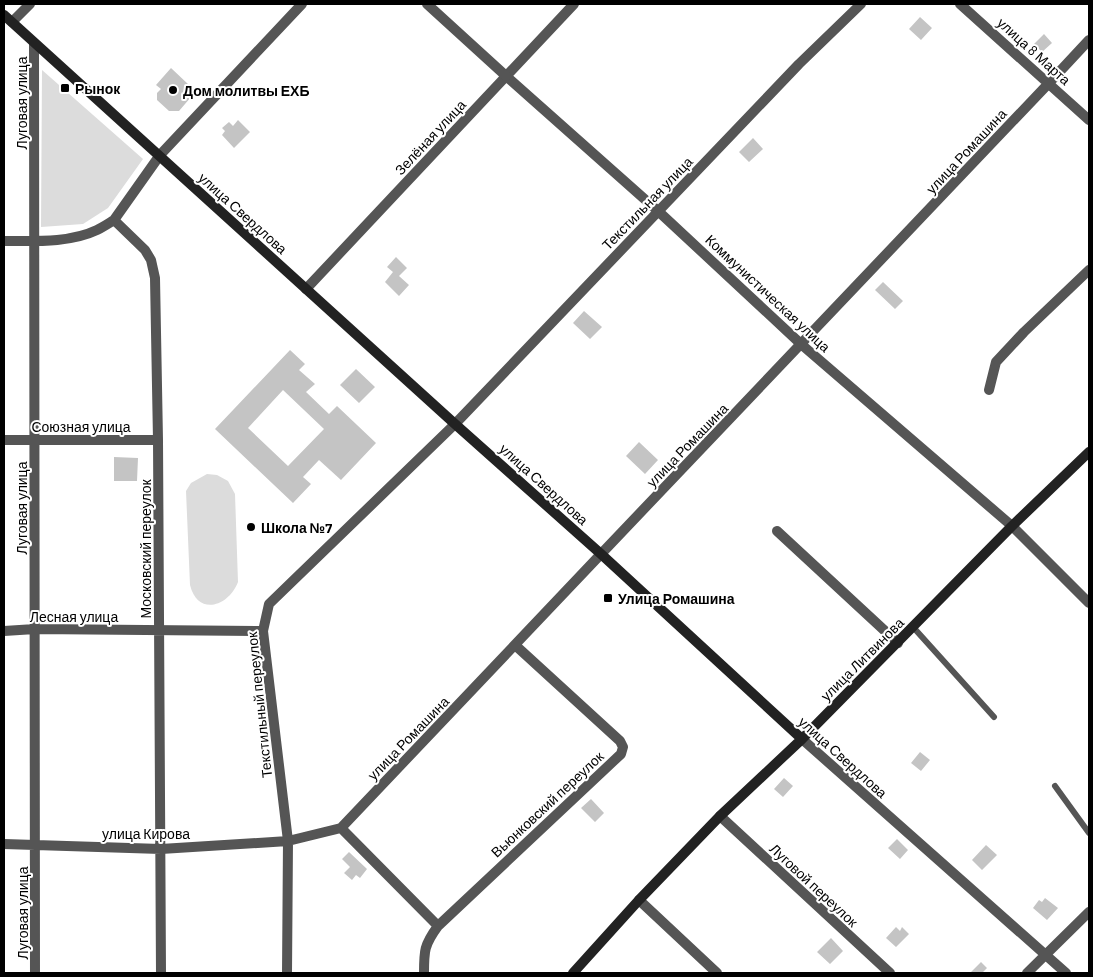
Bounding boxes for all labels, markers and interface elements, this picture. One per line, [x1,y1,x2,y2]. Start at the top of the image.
street label: улица 8 Марта [994,14,1074,88]
street label: Луговая улица [13,56,30,149]
place label: Рынок [75,80,121,97]
marker: Рынок [59,82,71,94]
place label: Дом молитвы ЕХБ [183,82,310,99]
marker: Дом молитвы ЕХБ [167,84,179,96]
street label: Зелёная улица [391,96,469,178]
street label: улица Ромашина [922,105,1010,197]
street label: Текстильная улица [598,153,696,253]
street label: улица Свердлова [195,169,291,257]
street label: Коммунистическая улица [702,231,834,355]
street label: улица Ромашина [643,399,731,490]
street label: Союзная улица [31,418,131,435]
street label: улица Свердлова [496,440,592,528]
street label: Луговая улица [13,461,30,554]
street label: Московский переулок [137,479,154,619]
place label: Школа №7 [261,519,332,536]
marker: Школа №7 [245,521,257,533]
place label: Улица Ромашина [618,590,735,607]
marker: Улица Ромашина [602,592,614,604]
street label: Лесная улица [30,608,118,625]
street label: улица Литвинова [817,614,907,704]
street label: Текстильный переулок [243,630,275,779]
street label: улица Ромашина [364,692,452,783]
street label: улица Свердлова [795,713,891,801]
street label: Вьюнковский переулок [487,747,607,861]
street label: улица Кирова [102,825,190,842]
street label: Луговой переулок [766,840,862,931]
street label: Луговая улица [14,866,31,959]

